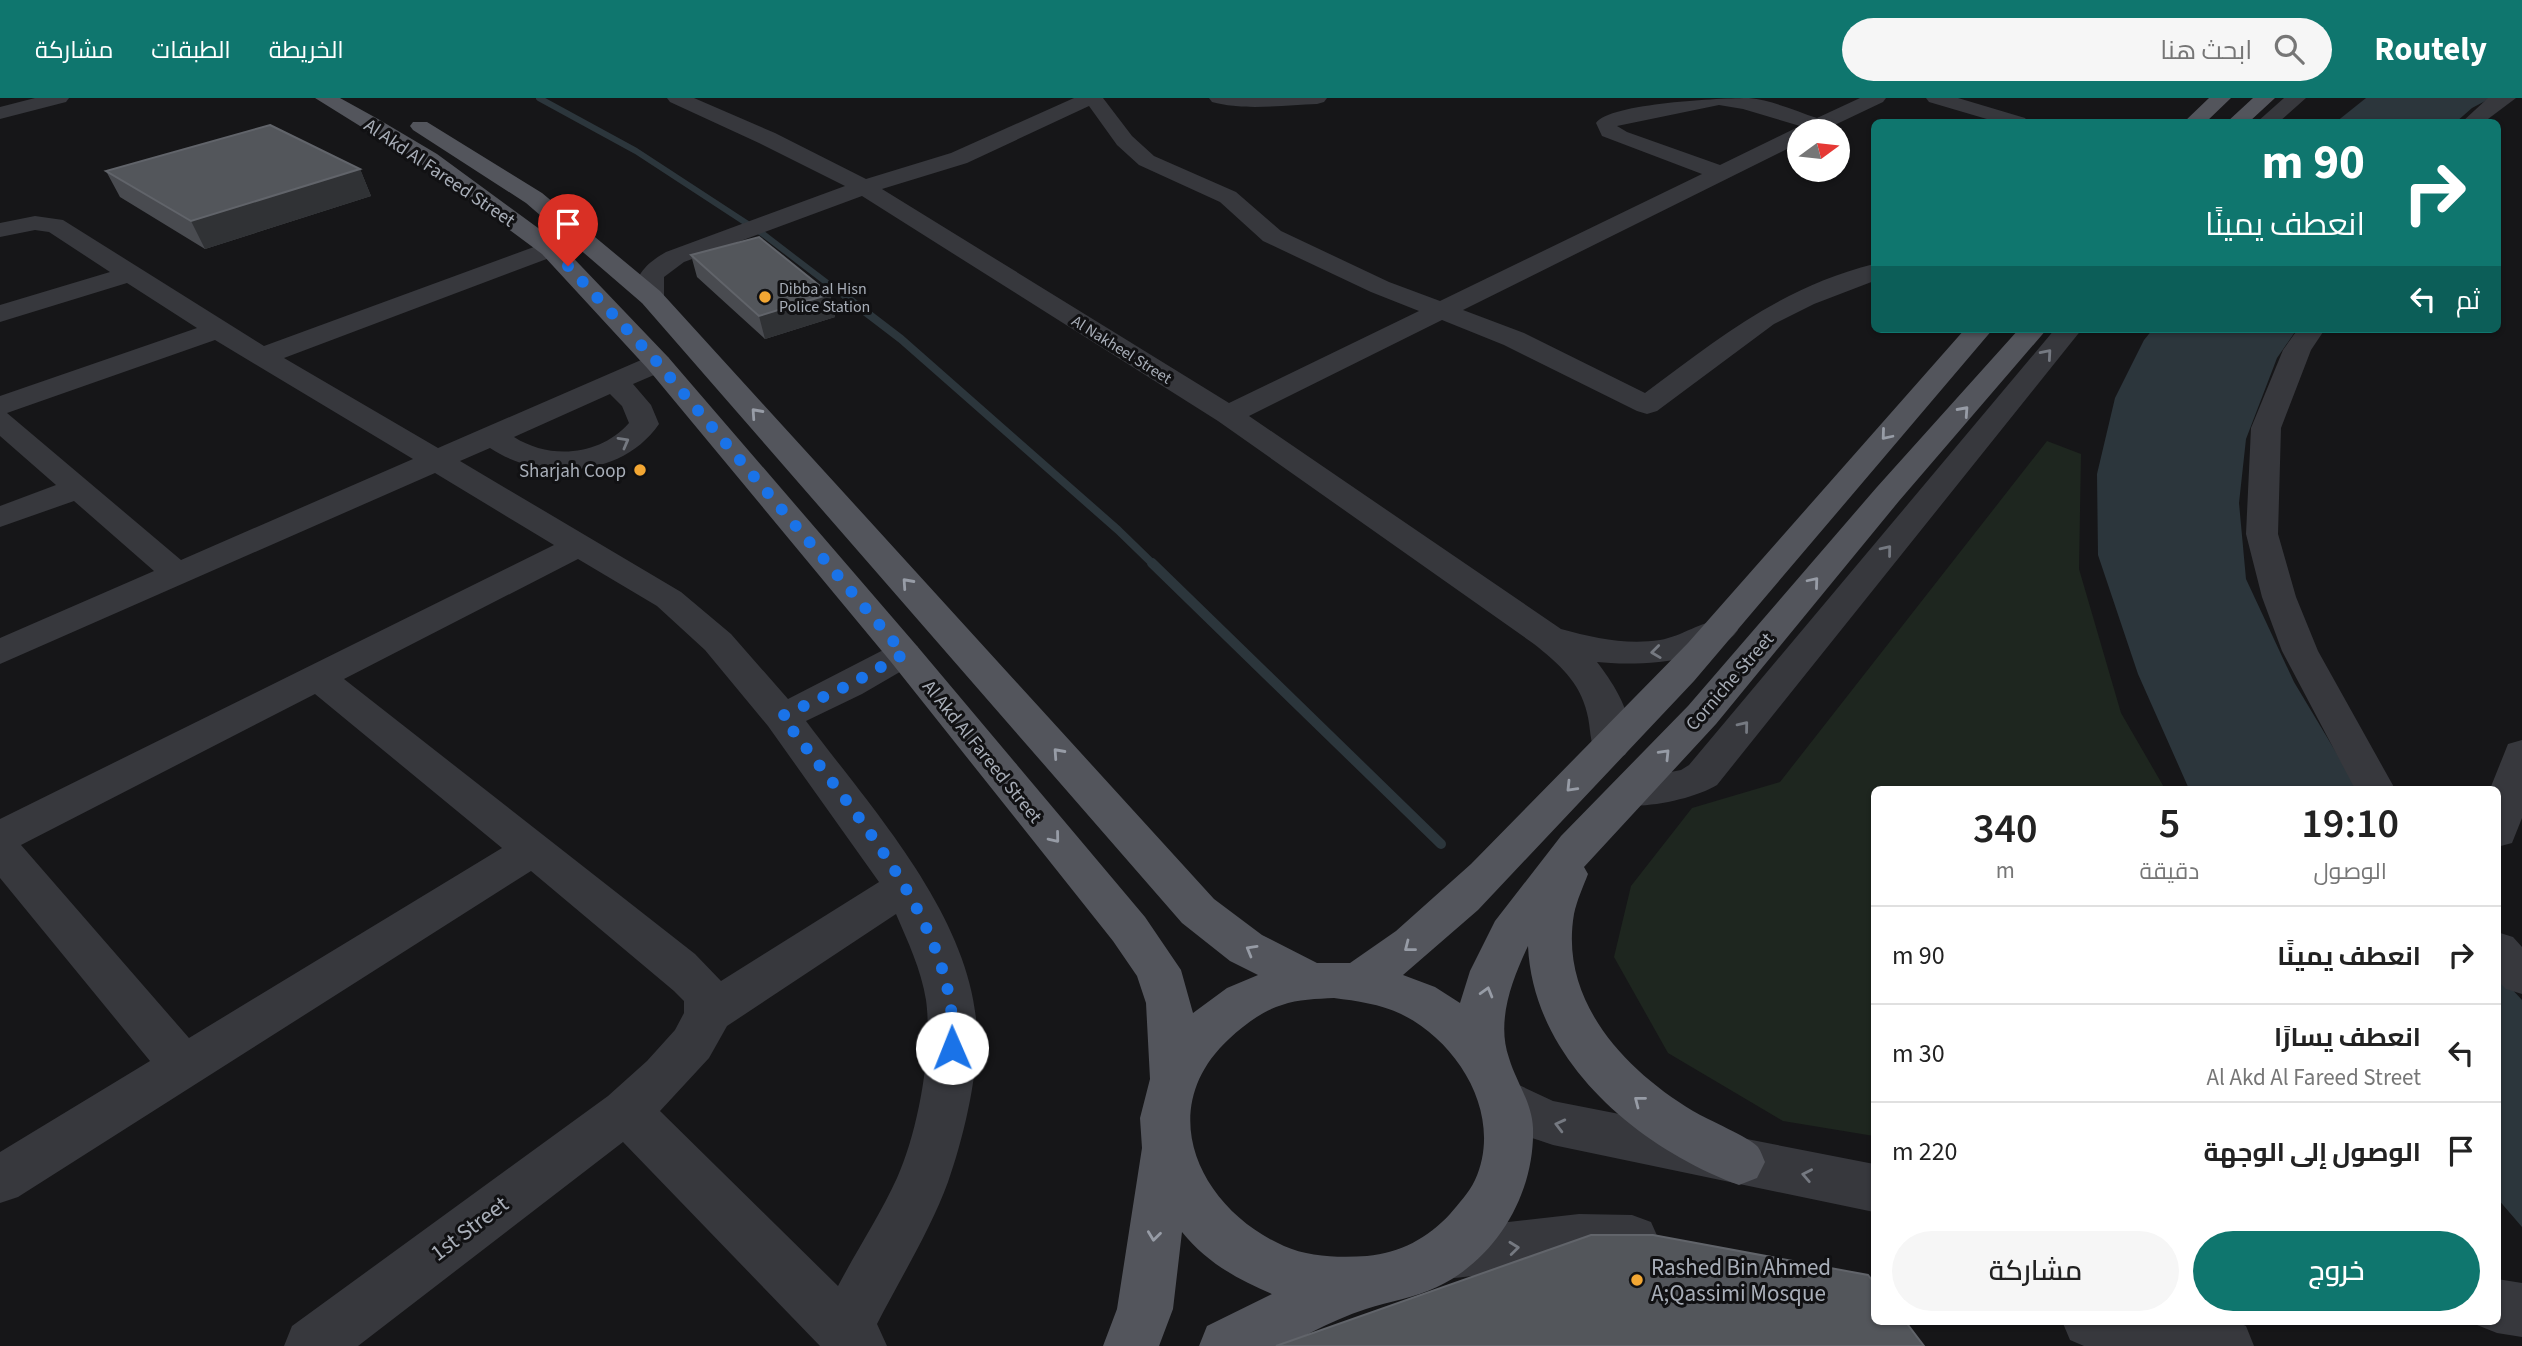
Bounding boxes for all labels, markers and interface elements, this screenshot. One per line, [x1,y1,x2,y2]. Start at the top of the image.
search box [1842,18,2332,81]
text: Routely [2374,26,2487,73]
icon: search [2270,30,2308,68]
text: ابحث هنا [2160,32,2252,69]
text: مشاركة [35,33,113,68]
text: الطبقات [151,33,231,68]
text: الخريطة [269,33,344,68]
street label: Al Akd Al Fareed Street [358,113,521,234]
north arrow [1787,119,1850,182]
map controls [1787,119,1850,182]
text: 90 m [2261,128,2365,198]
icon: right [2389,147,2480,238]
pin [538,194,598,266]
text: انعطف يمينًا [2205,202,2365,248]
icon: arrive [549,205,587,243]
place label: Dibba al Hisn Police Station [779,278,870,318]
icon: left [2404,280,2442,318]
text: ثم [2456,282,2480,319]
marker: Dibba al Hisn Police Station [757,289,773,305]
street label: Al Nakheel Street [1067,310,1176,390]
one-way arrow [2039,350,2051,363]
one-way arrow [1955,406,1968,419]
one-way arrow [752,408,764,421]
one-way arrow [1882,427,1894,440]
one-way arrow [617,436,629,450]
place label: Sharjah Coop [519,458,626,485]
marker: Sharjah Coop [632,462,648,478]
one-way arrow [1879,545,1892,557]
one-way arrow [1806,577,1818,590]
one-way arrow [903,578,915,591]
street label: Corniche Street [1680,626,1781,737]
one-way arrow [1650,645,1662,660]
street label: Al Akd Al Fareed Street [916,675,1048,830]
one-way arrow [1736,722,1748,735]
one-way arrow [1054,749,1066,762]
one-way arrow [1656,749,1669,762]
one-way arrow [1567,779,1580,792]
text: 5 [2159,794,2180,854]
text: 19:10 [2301,794,2399,854]
text: 340 [1973,799,2038,859]
one-way arrow [1047,830,1059,843]
text: m [1996,854,2015,887]
text: دقيقة [2140,855,2199,888]
text: الوصول [2314,855,2387,888]
icon: right [2442,936,2480,974]
text: 90 m [1892,937,1945,974]
one-way arrow [1405,938,1417,951]
text: انعطف يمينًا [2277,938,2421,975]
one-way arrow [1245,945,1258,958]
one-way arrow [1478,987,1493,999]
position arrow [915,1011,989,1085]
text: انعطف يسارًا [2274,1019,2421,1056]
icon: left [2442,1034,2480,1072]
text: 30 m [1892,1035,1945,1072]
text: Al Akd Al Fareed Street [2207,1061,2421,1094]
one-way arrow [1635,1096,1647,1109]
one-way arrow [1555,1119,1567,1133]
icon: arrive [2442,1132,2480,1170]
text: 220 m [1892,1133,1958,1170]
text: الوصول إلى الوجهة [2203,1134,2421,1171]
one-way arrow [1801,1168,1813,1183]
street label: 1st Street [423,1188,516,1269]
one-way arrow [1147,1230,1162,1242]
button: مشاركة [1892,1231,2179,1311]
button: خروج [2193,1231,2480,1311]
one-way arrow [1509,1241,1520,1256]
place label: Rashed Bin Ahmed A;Qassimi Mosque [1651,1251,1831,1310]
marker: Rashed Bin Ahmed A;Qassimi Mosque [1629,1272,1645,1288]

